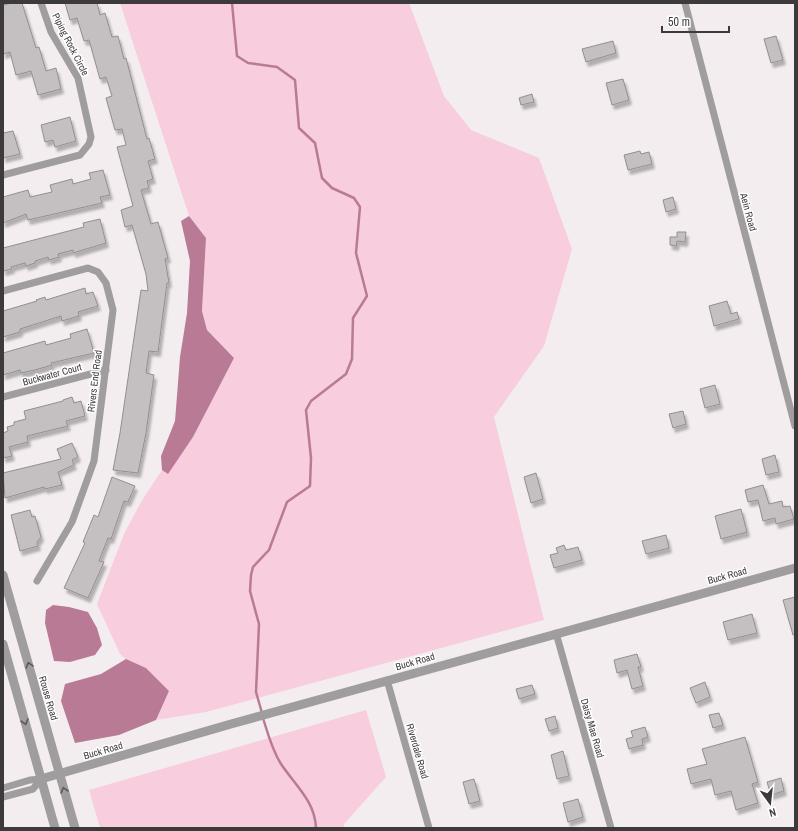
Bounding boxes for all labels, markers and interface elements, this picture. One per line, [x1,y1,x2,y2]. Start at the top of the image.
scale bar [662,8,729,34]
street label: Piping Rock Circle [49,11,92,78]
text: 50 m [668,14,690,30]
street label: Aein Road [737,191,760,233]
street label: Rivers End Road [84,349,105,413]
street label: Buckwater Court [21,360,84,389]
street label: Buck Road [706,564,748,587]
street label: Buck Road [394,650,436,673]
one-way arrow [25,662,34,669]
street label: Rouse Road [36,674,61,722]
street label: Daisy Mae Road [578,697,607,759]
one-way arrow [20,718,29,725]
street label: Riverdale Road [403,722,432,780]
street label: Buck Road [82,739,124,762]
north arrow [750,783,790,823]
one-way arrow [60,787,69,794]
text: N [768,805,778,820]

